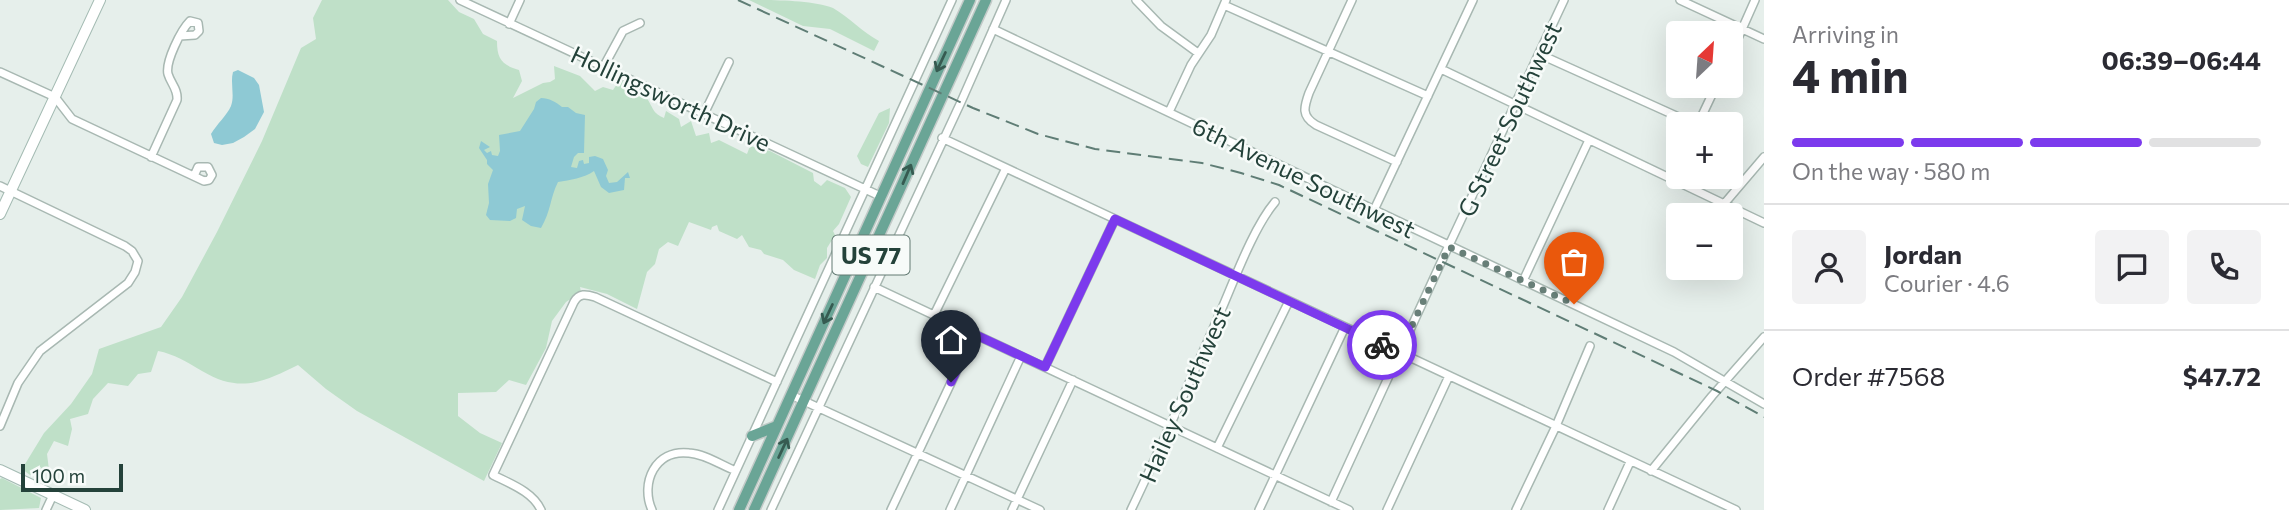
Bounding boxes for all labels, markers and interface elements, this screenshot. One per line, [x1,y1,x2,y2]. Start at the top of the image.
street label: G Street Southwest [1451,17,1567,221]
text: Arriving in [1792,20,1899,48]
north arrow [1666,21,1743,98]
map controls [1666,21,1743,280]
street label: Hollingsworth Drive [567,39,775,157]
text: 06:39–06:44 [2102,44,2261,75]
text: 4 min [1792,46,1909,102]
one-way arrow [934,51,947,72]
street label: 6th Avenue Southwest [1188,110,1420,244]
button: + [1666,112,1743,189]
text: On the way · 580 m [1792,157,1990,185]
one-way arrow [901,164,914,185]
button: − [1666,203,1743,280]
button: person [1792,230,1866,304]
button: chat [2095,230,2169,304]
button: phone [2187,230,2261,304]
pin [1544,232,1604,304]
road number: US 77 [832,236,910,274]
text: Jordan [1884,238,1962,269]
icon: bag [1555,243,1593,281]
text: Courier · 4.6 [1884,269,2010,297]
street label: Hailey Southwest [1132,301,1236,486]
one-way arrow [821,303,834,324]
pin [921,310,981,382]
courier [1347,310,1417,380]
icon: home [932,321,970,359]
icon: bike [1363,326,1401,364]
text: Order #7568 [1792,360,1945,391]
text: $47.72 [2183,360,2261,391]
one-way arrow [777,438,790,459]
scale bar [21,461,122,493]
text: 100 m [32,464,85,487]

